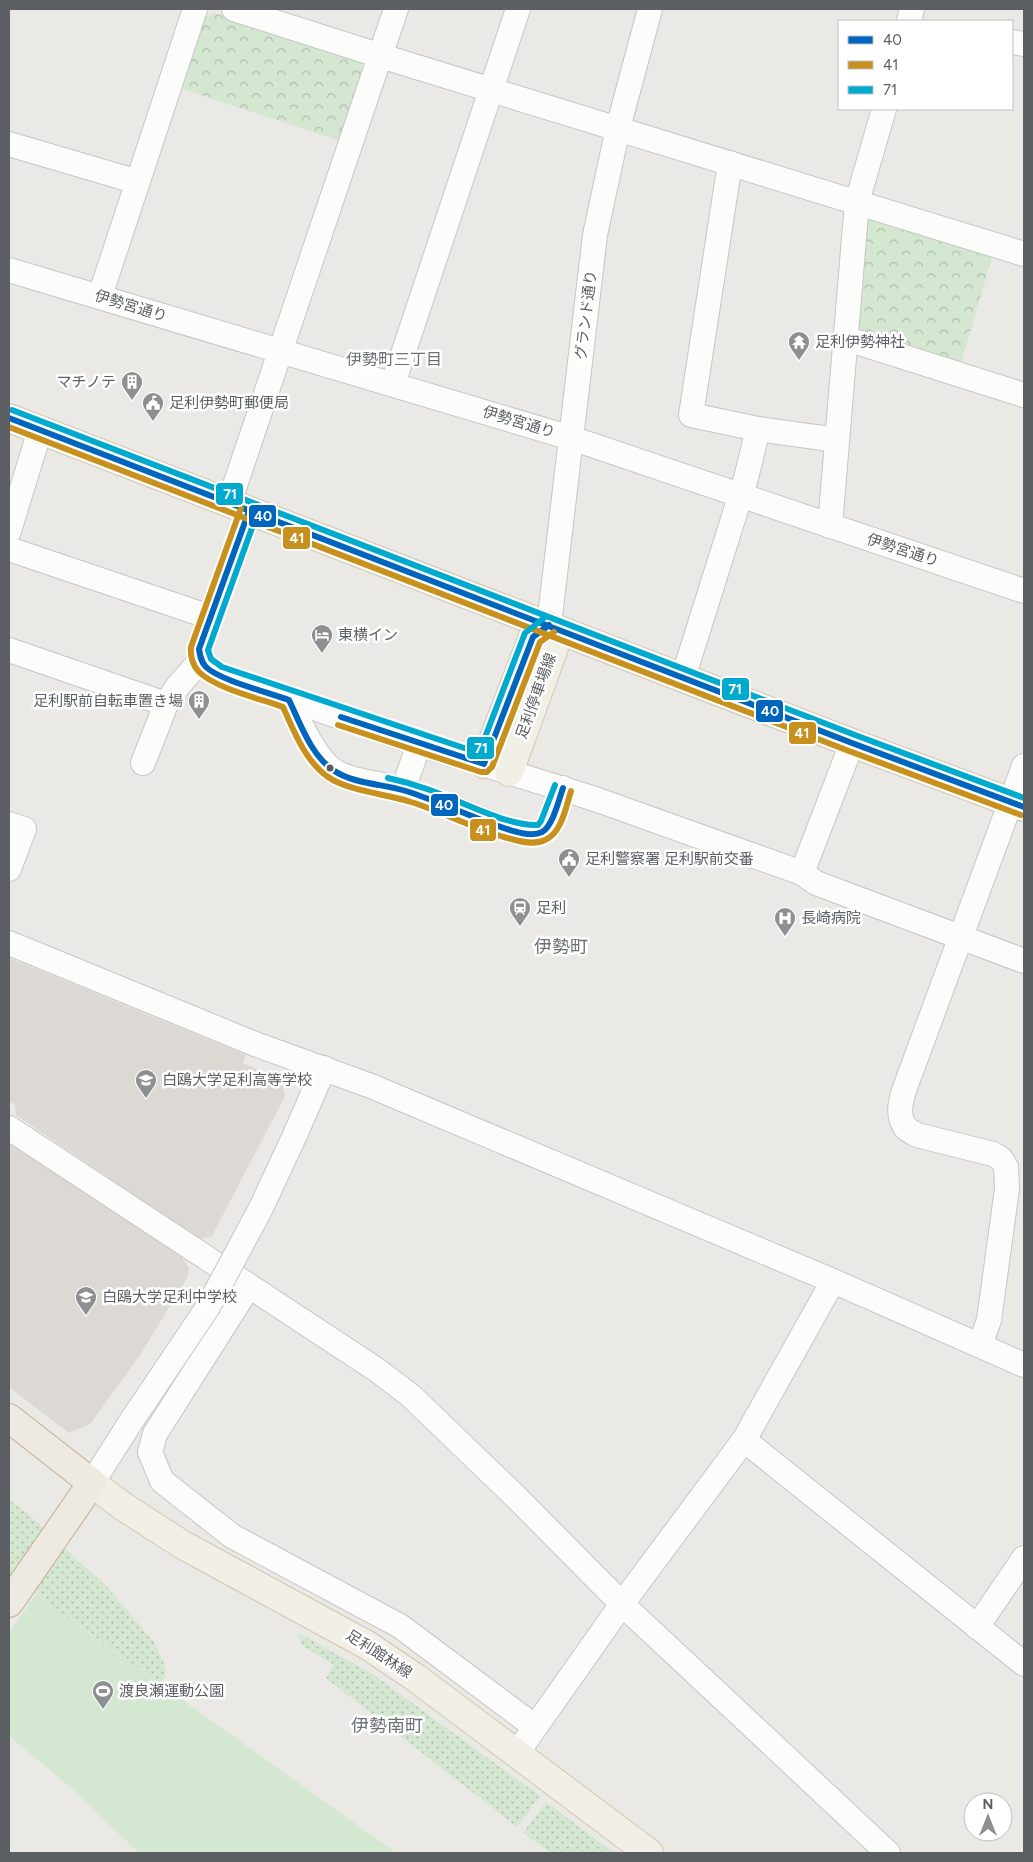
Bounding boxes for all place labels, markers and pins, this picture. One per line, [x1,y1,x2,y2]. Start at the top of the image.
temple icon: 足利伊勢神社 [787,330,811,361]
place label: 足利伊勢神社 [815,333,905,351]
building icon: マチノテ [120,370,144,401]
place label: マチノテ [56,373,116,391]
public building icon: 足利伊勢町郵便局 [141,391,165,422]
place label: 足利伊勢町郵便局 [169,394,289,412]
hotel icon: 東横イン [310,623,334,654]
place label: 東横イン [338,626,398,644]
building icon: 足利駅前自転車置き場 [187,689,211,720]
place label: 足利駅前自転車置き場 [33,692,183,710]
unlabelled marker [325,763,335,773]
public building icon: 足利警察署 足利駅前交番 [557,847,581,878]
place label: 足利警察署 足利駅前交番 [585,850,754,868]
station icon: 足利 [508,896,532,927]
place label: 足利 [536,899,566,917]
hospital icon: 長崎病院 [773,906,797,937]
place label: 長崎病院 [801,909,861,927]
school or university icon: 白鴎大学足利高等学校 [134,1068,158,1099]
place label: 白鴎大学足利高等学校 [162,1071,312,1089]
school or university icon: 白鴎大学足利中学校 [74,1285,98,1316]
place label: 白鴎大学足利中学校 [102,1288,237,1306]
sports icon: 渡良瀬運動公園 [91,1679,115,1710]
place label: 渡良瀬運動公園 [119,1682,224,1700]

